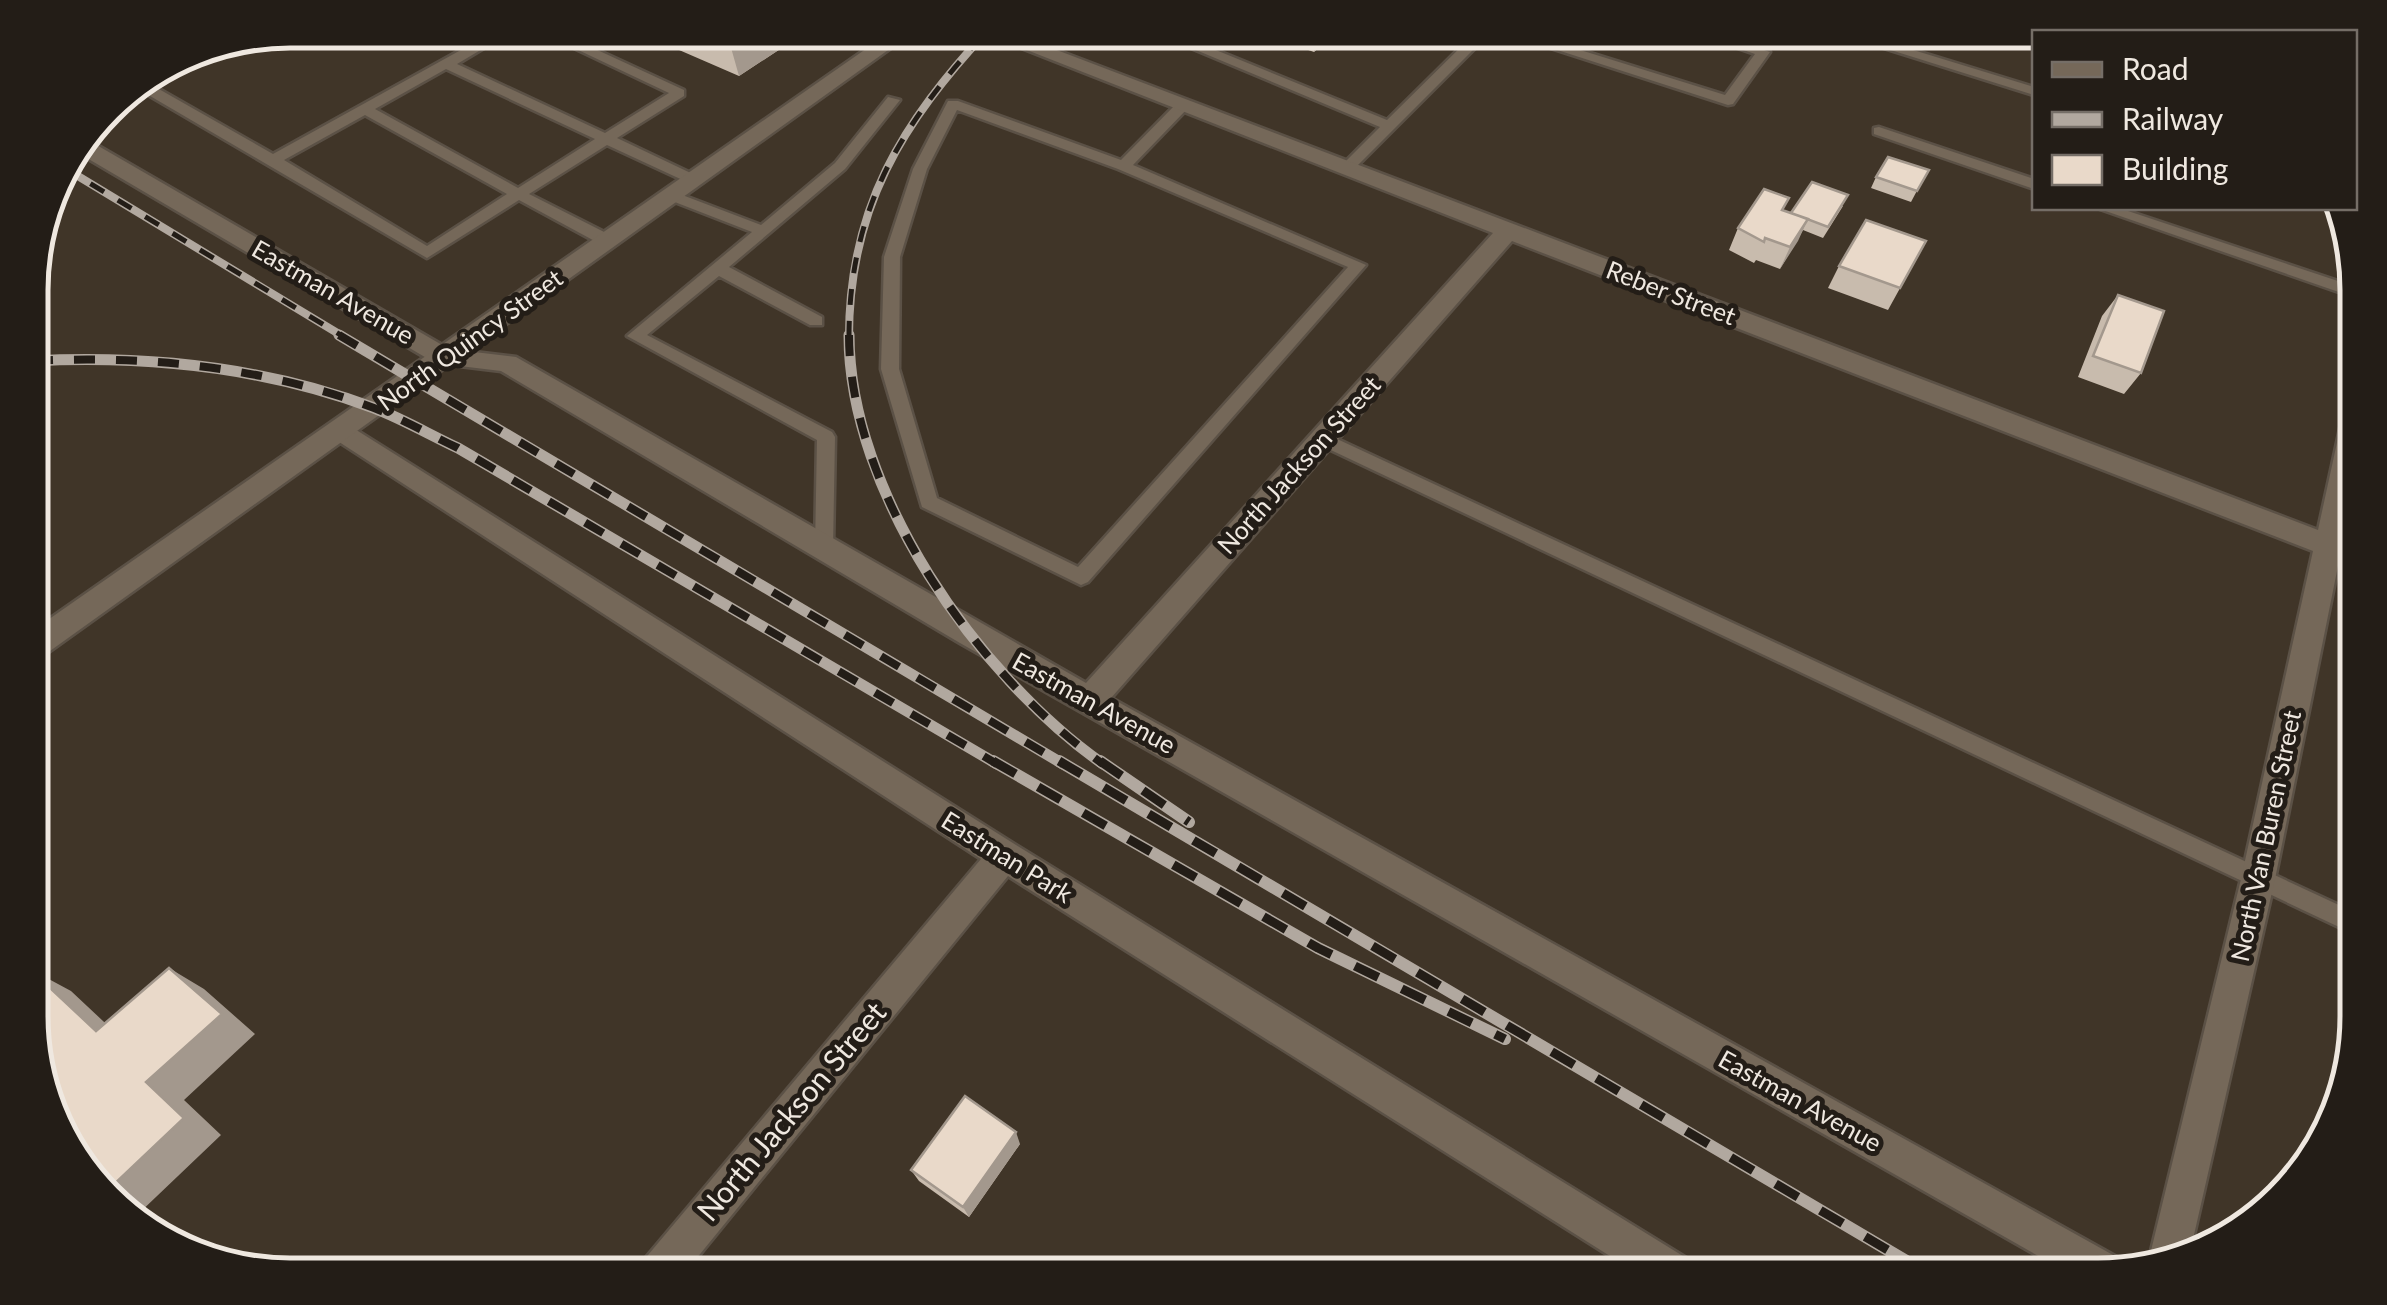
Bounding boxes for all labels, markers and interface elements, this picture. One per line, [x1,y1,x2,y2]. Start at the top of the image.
legend [2032,30,2357,210]
text: Road [2122,50,2189,86]
text: Railway [2122,100,2224,136]
text: Building [2122,150,2228,186]
street label: Eastman Avenue [247,233,420,350]
street label: Reber Street [1602,254,1740,330]
street label: North Quincy Street [371,262,568,416]
street label: North Jackson Street [1211,369,1386,559]
street label: Eastman Avenue [1008,645,1181,759]
street label: North Van Buren Street [2224,707,2306,964]
street label: Eastman Park [937,804,1079,908]
street label: North Jackson Street [688,994,893,1227]
street label: Eastman Avenue [1714,1043,1887,1157]

